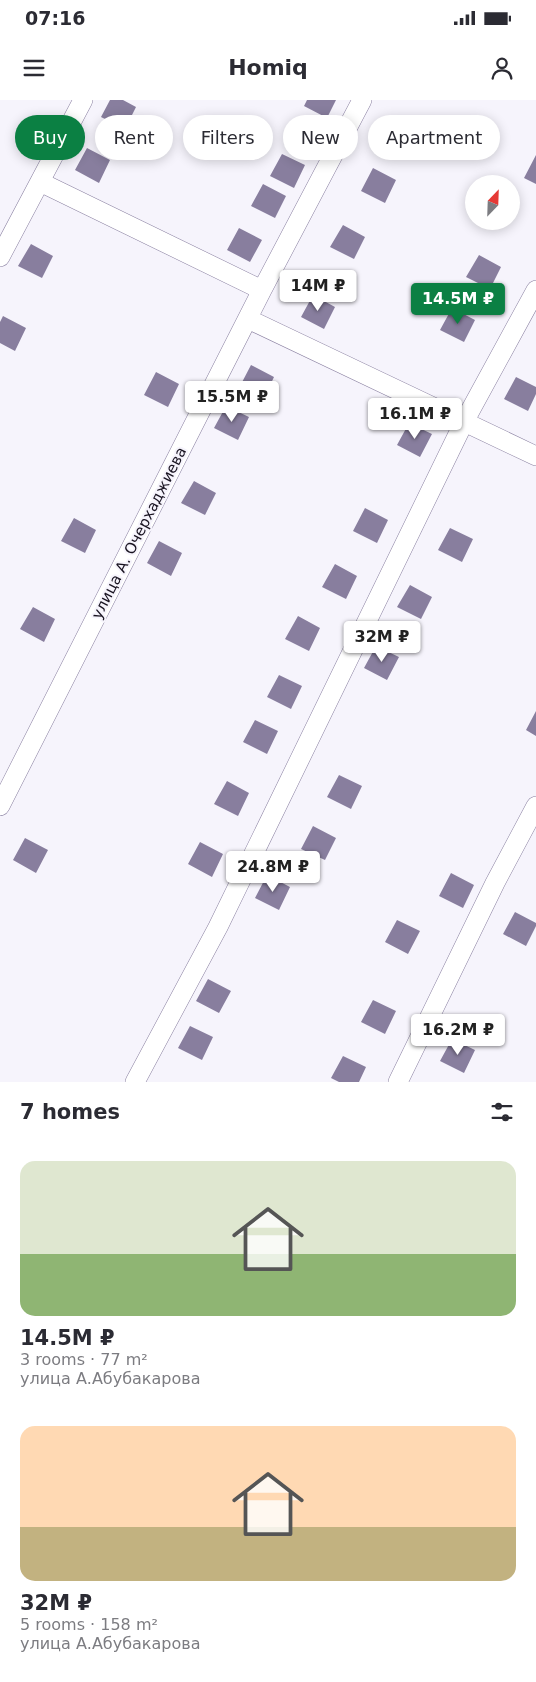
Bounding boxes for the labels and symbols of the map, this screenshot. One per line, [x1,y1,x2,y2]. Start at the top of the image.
north arrow [465,175,520,230]
pin: 14M ₽ [283,270,353,312]
pin: 14.5M ₽ [412,282,504,325]
pin: 15.5M ₽ [186,380,278,423]
pin: 16.1M ₽ [369,398,461,440]
street label: улица А. Очерхаджиева [88,444,190,622]
pin: 32M ₽ [347,620,417,663]
pin: 24.8M ₽ [227,850,319,893]
pin: 16.2M ₽ [412,1014,504,1056]

